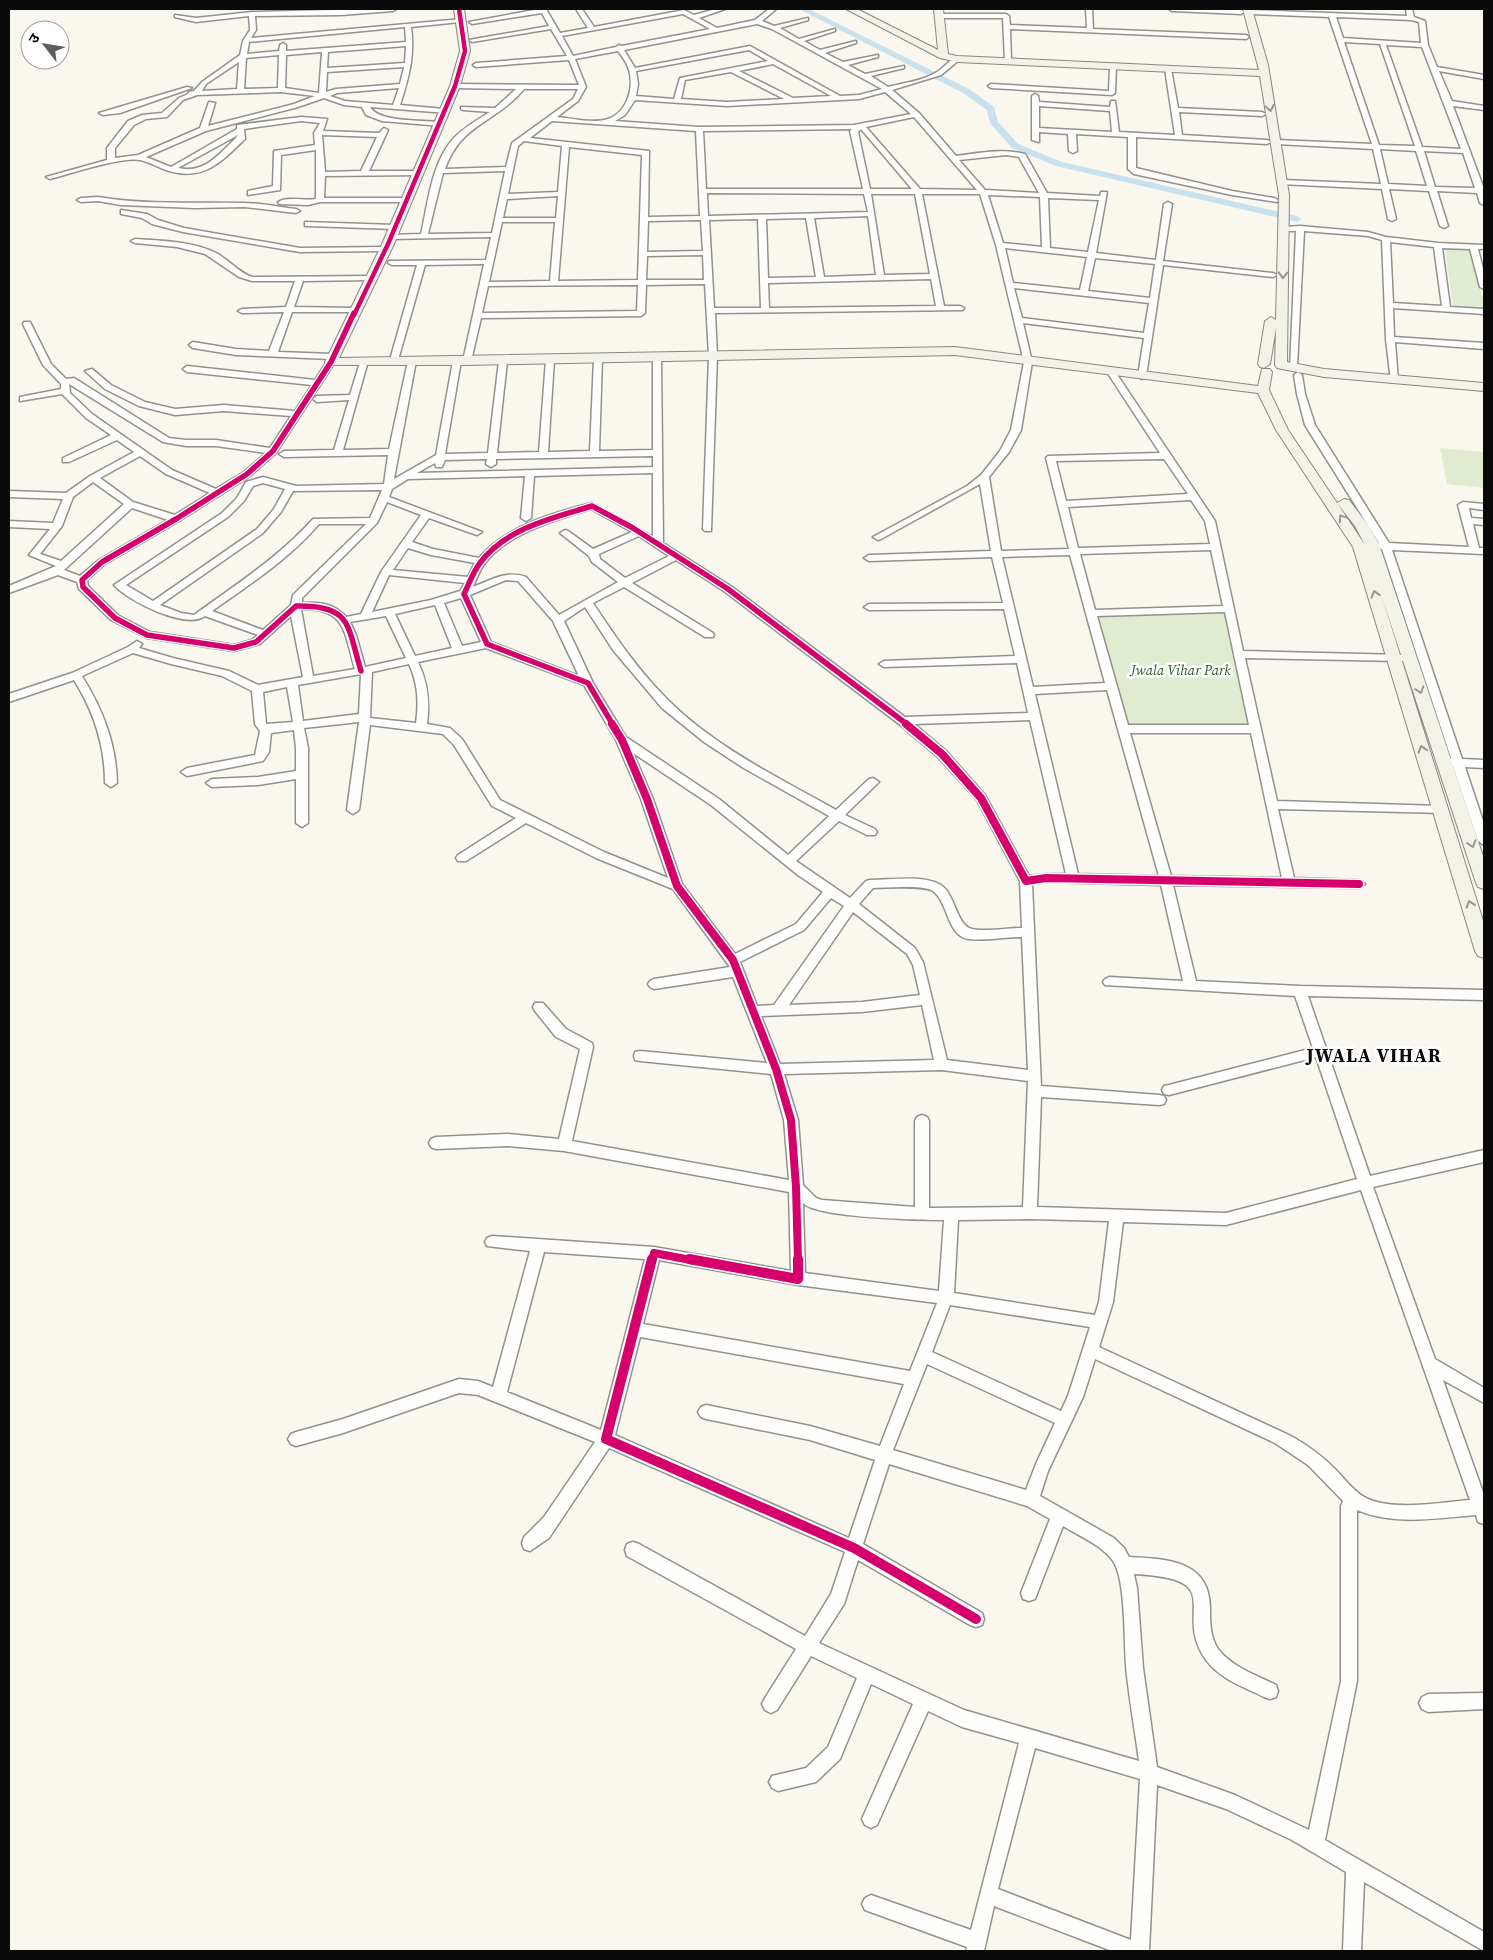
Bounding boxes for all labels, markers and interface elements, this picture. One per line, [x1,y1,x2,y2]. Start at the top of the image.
north arrow [20,20,70,70]
text: उ [23,29,45,47]
one-way arrow [1265,103,1275,112]
one-way arrow [1278,271,1288,279]
one-way arrow [1339,515,1348,524]
one-way arrow [1370,590,1380,598]
park label: Jwala Vihar Park [1129,660,1231,680]
one-way arrow [1415,686,1425,694]
one-way arrow [1418,745,1428,754]
one-way arrow [1466,840,1476,848]
one-way arrow [1465,901,1475,909]
district label: JWALA VIHAR [1305,1042,1442,1068]

